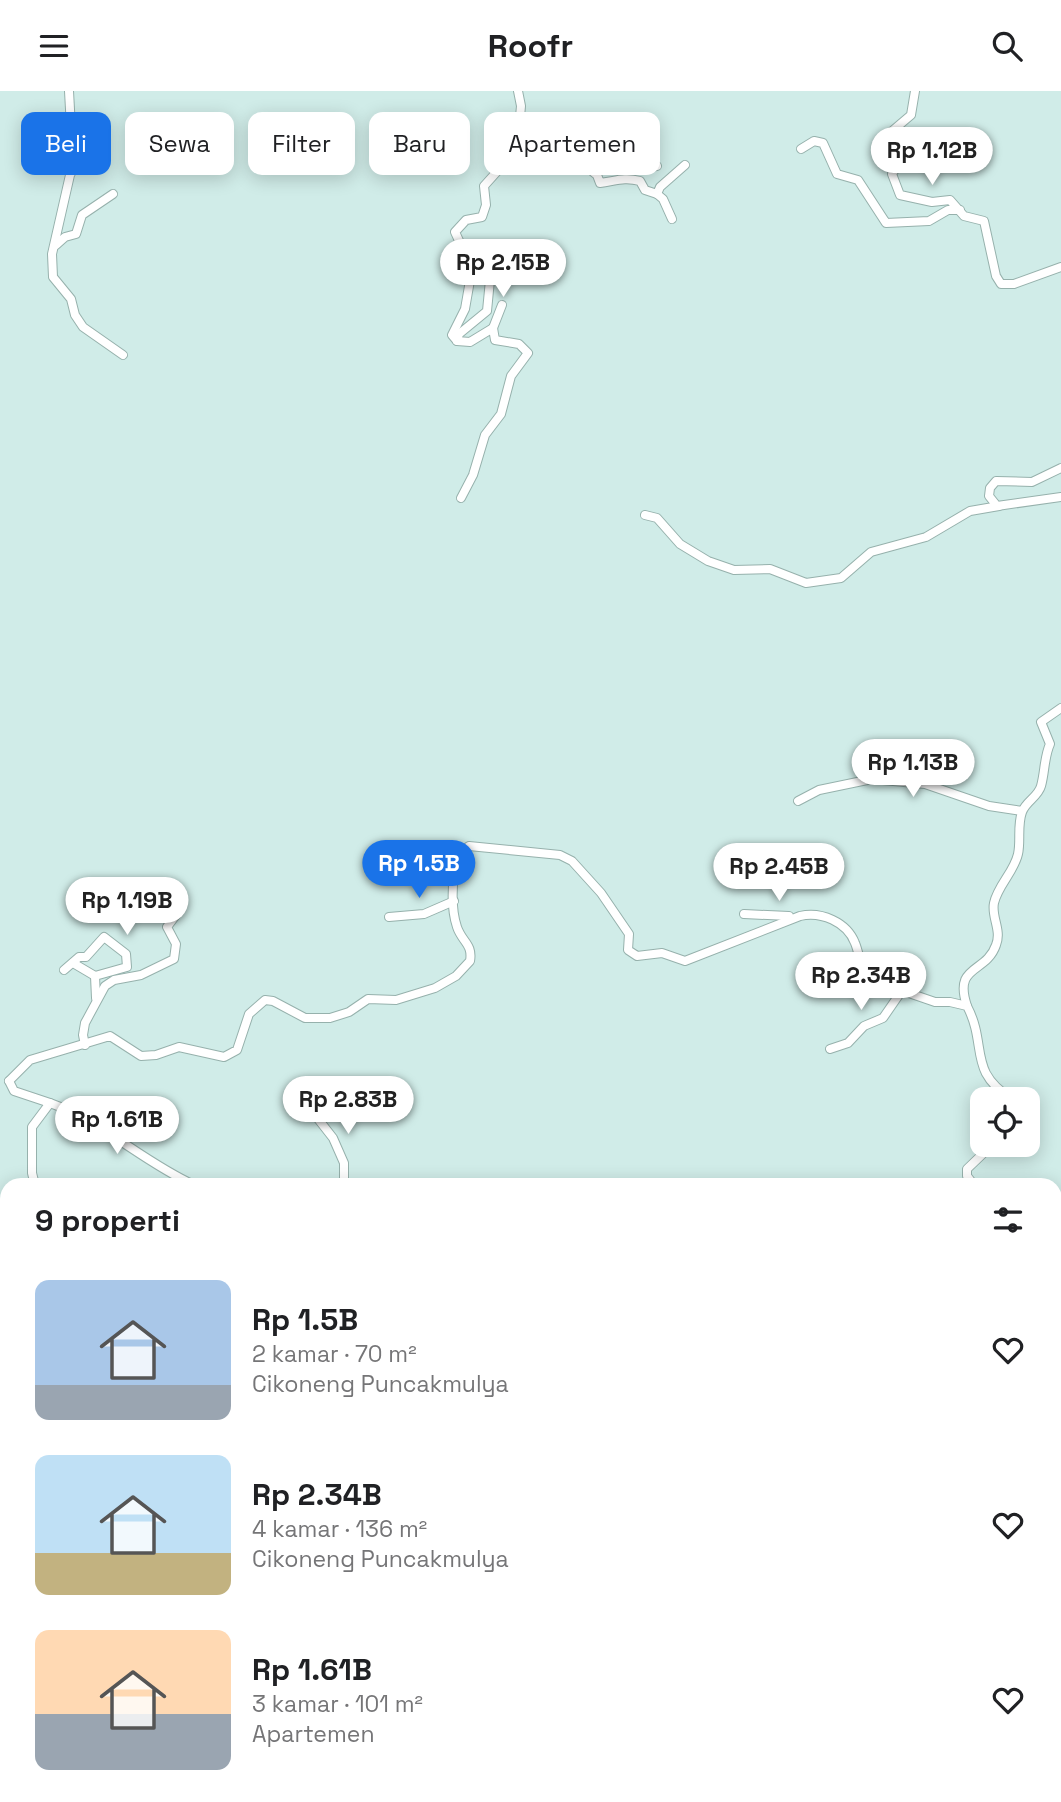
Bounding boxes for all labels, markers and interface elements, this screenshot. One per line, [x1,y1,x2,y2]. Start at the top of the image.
text: Roofr [488,26,573,66]
icon: menu [35,27,73,65]
icon: search [988,27,1026,65]
chip: Beli [21,112,111,175]
chip: Sewa [125,112,234,175]
chip: Filter [248,112,355,175]
chip: Baru [369,112,470,175]
chip: Apartemen [484,112,660,175]
pin: Rp 1.12B [860,127,1004,187]
text: Rp 1.12B [887,135,977,165]
pin: Rp 2.15B [431,239,575,299]
text: Rp 2.15B [456,247,550,277]
pin: Rp 1.13B [841,739,985,799]
text: Rp 1.13B [868,747,958,777]
pin: Rp 1.5B [354,841,484,900]
pin: Rp 2.45B [707,843,851,903]
text: Rp 1.5B [378,848,460,878]
text: Rp 2.45B [729,851,829,881]
pin: Rp 1.19B [55,877,199,937]
text: Rp 1.19B [82,885,173,915]
pin: Rp 2.34B [789,953,933,1012]
text: Rp 2.34B [811,960,911,990]
pin: Rp 2.83B [276,1077,420,1136]
text: Rp 2.83B [299,1084,397,1114]
map controls [970,1087,1040,1157]
button: locate [970,1087,1040,1157]
pin: Rp 1.61B [45,1097,189,1156]
text: Rp 1.61B [71,1104,163,1134]
text: 9 properti [35,1201,180,1240]
icon: filters [989,1201,1027,1239]
text: Rp 1.5B [252,1300,358,1339]
icon: home [91,1308,175,1392]
icon: heart [989,1331,1027,1369]
text: 2 kamar · 70 m² [252,1339,417,1369]
text: Cikoneng Puncakmulya [252,1369,509,1399]
text: Rp 2.34B [252,1475,382,1514]
icon: home [91,1483,175,1567]
icon: heart [989,1506,1027,1544]
text: 4 kamar · 136 m² [252,1514,427,1544]
text: Cikoneng Puncakmulya [252,1544,509,1574]
text: Rp 1.61B [252,1650,372,1689]
icon: home [91,1658,175,1742]
icon: heart [989,1681,1027,1719]
text: 3 kamar · 101 m² [252,1689,423,1719]
text: Apartemen [252,1719,374,1749]

